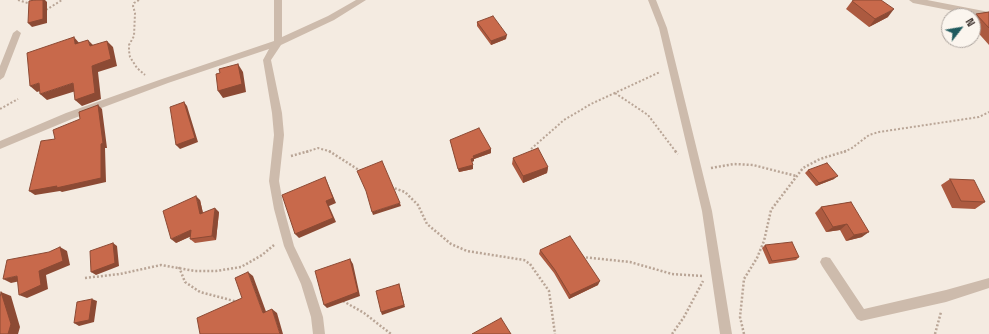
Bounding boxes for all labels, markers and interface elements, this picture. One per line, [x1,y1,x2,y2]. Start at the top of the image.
north arrow [941,8,981,48]
text: N [963,16,978,29]

